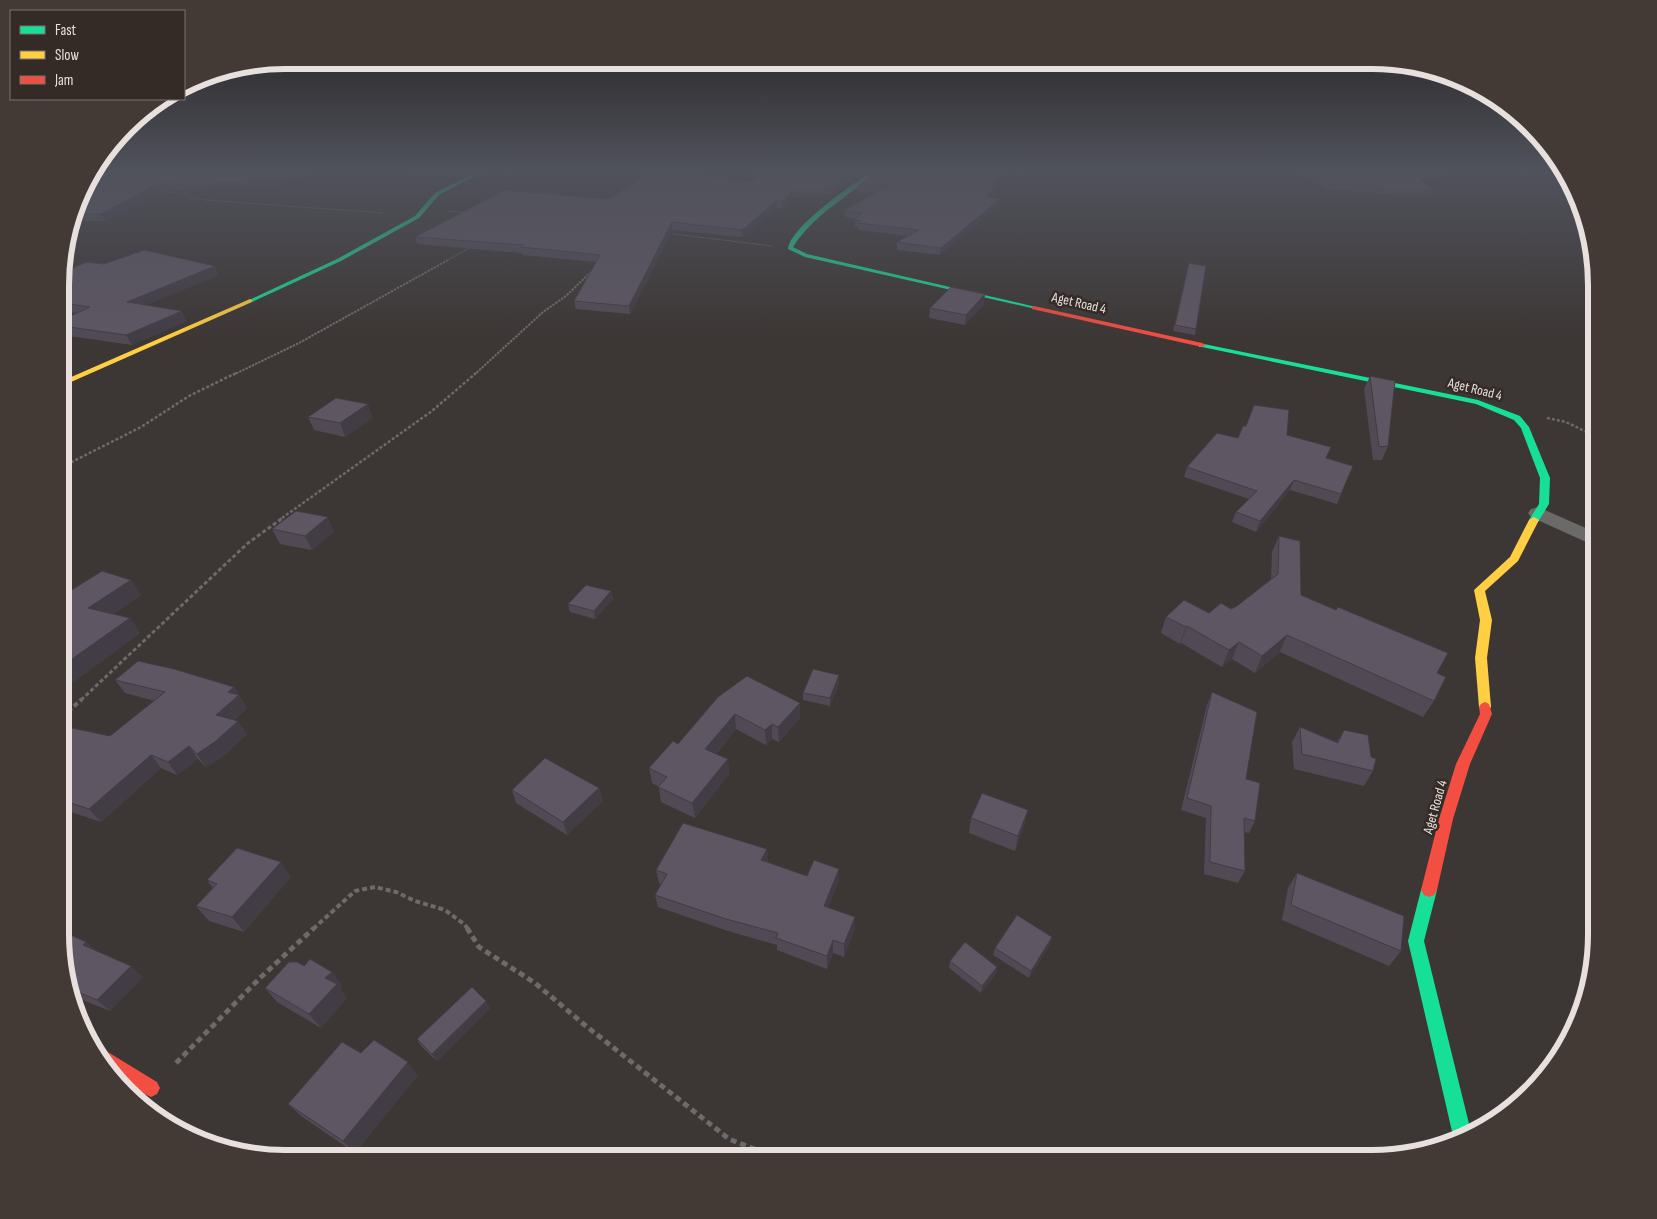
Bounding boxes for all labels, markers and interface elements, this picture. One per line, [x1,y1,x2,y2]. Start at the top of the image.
legend [10,10,185,100]
text: Fast [55,21,77,40]
text: Slow [55,46,79,65]
text: Jam [54,71,73,90]
street label: Aget Road 4 [1049,288,1108,318]
street label: Aget Road 4 [1445,374,1504,404]
street label: Aget Road 4 [1419,778,1451,837]

